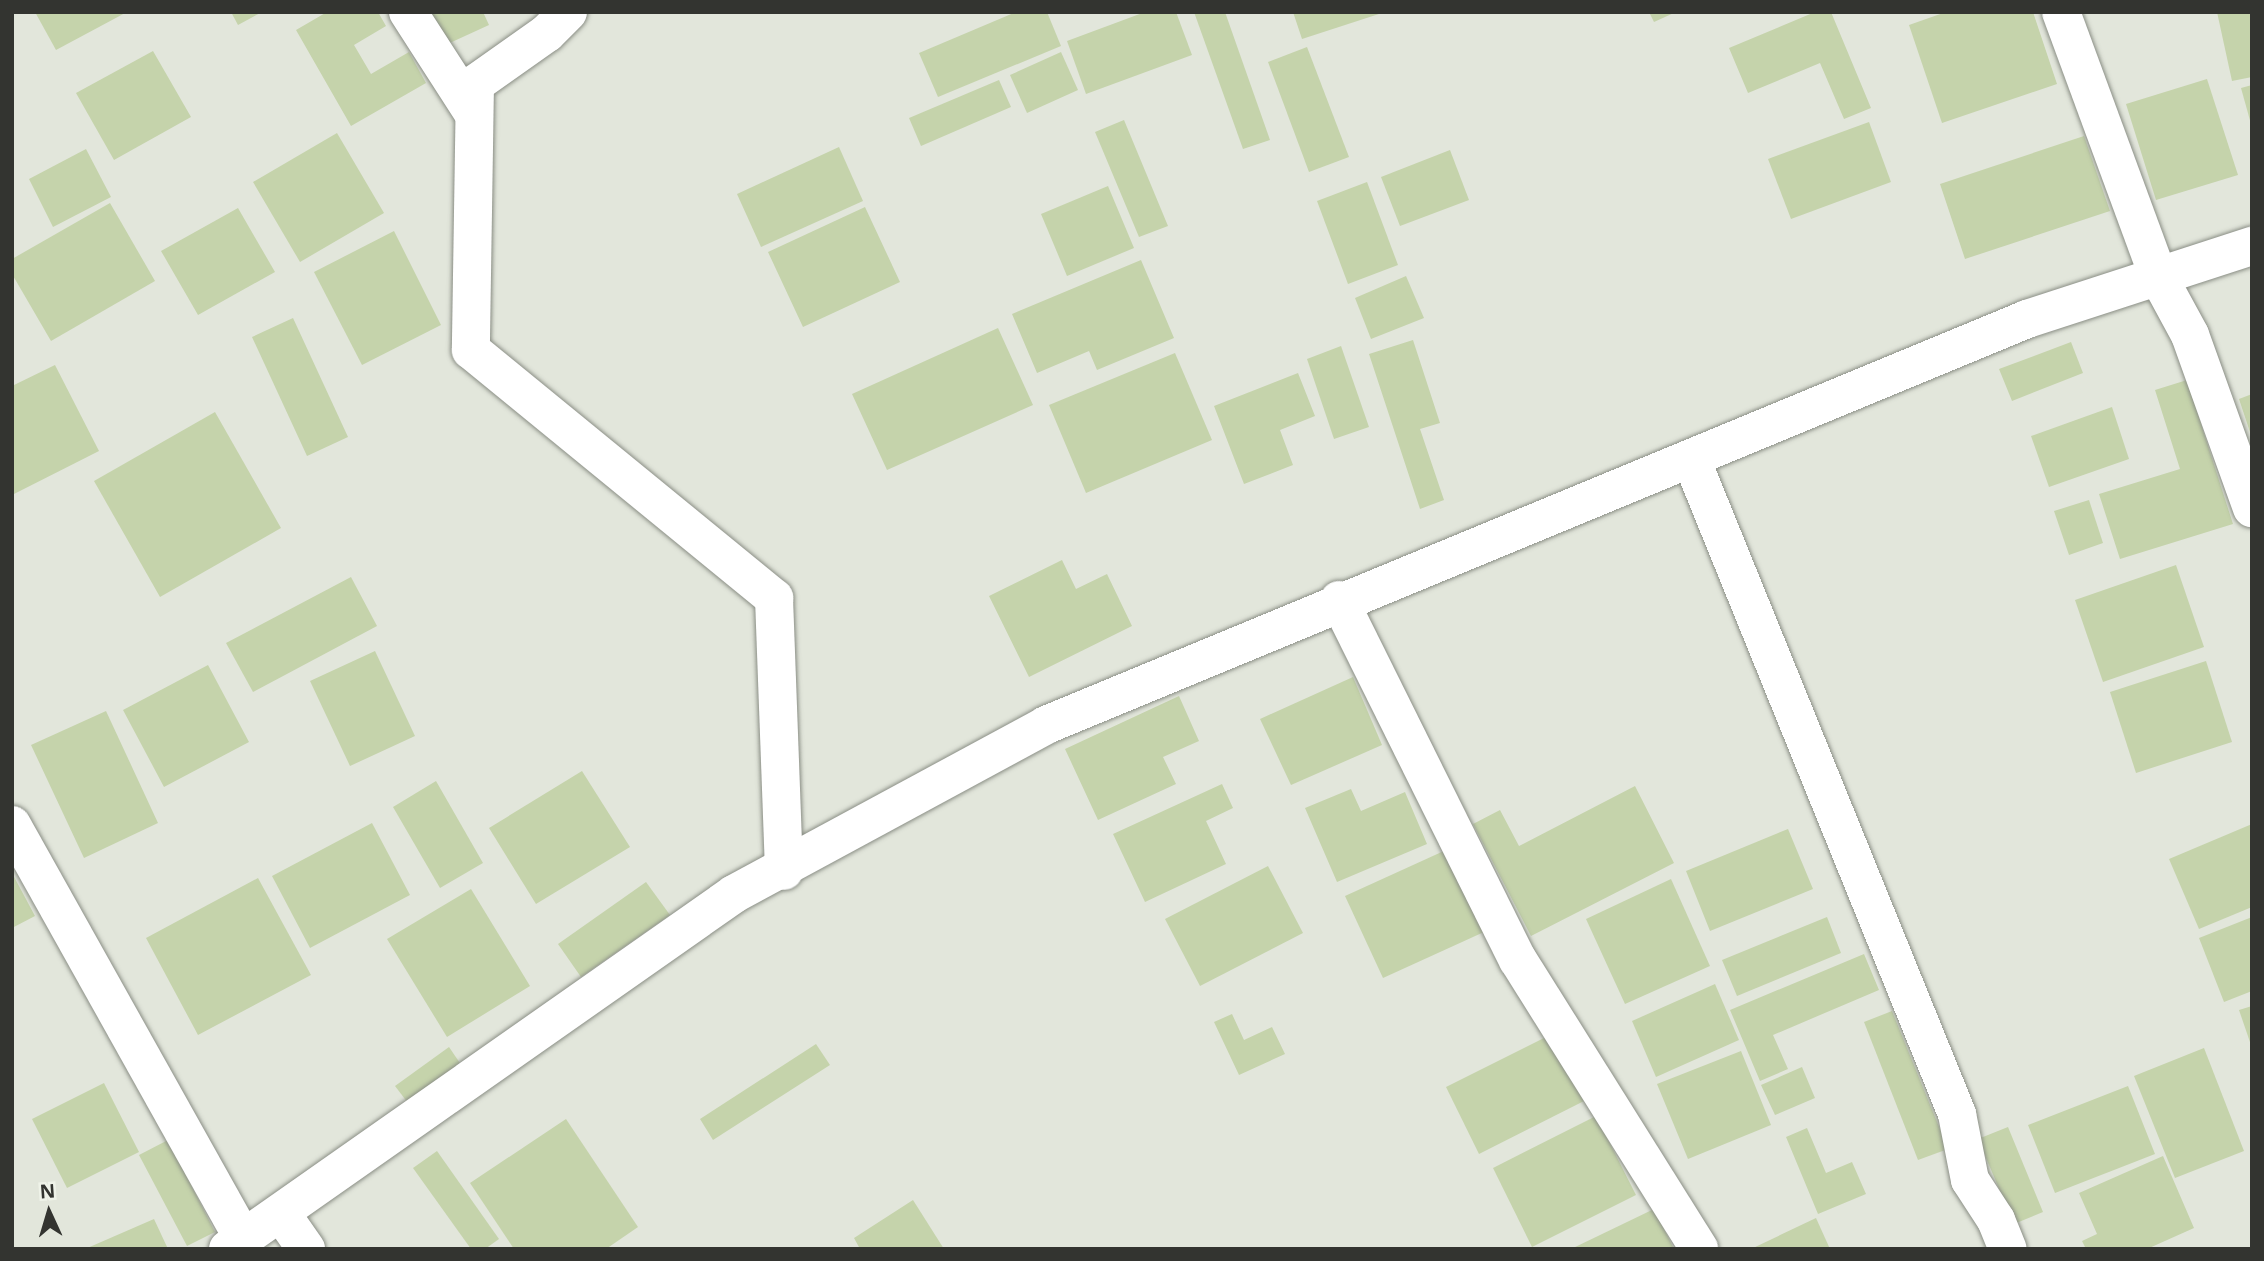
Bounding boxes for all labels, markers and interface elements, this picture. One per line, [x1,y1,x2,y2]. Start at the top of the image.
north arrow [14,1177,84,1247]
text: N [39,1178,56,1205]

